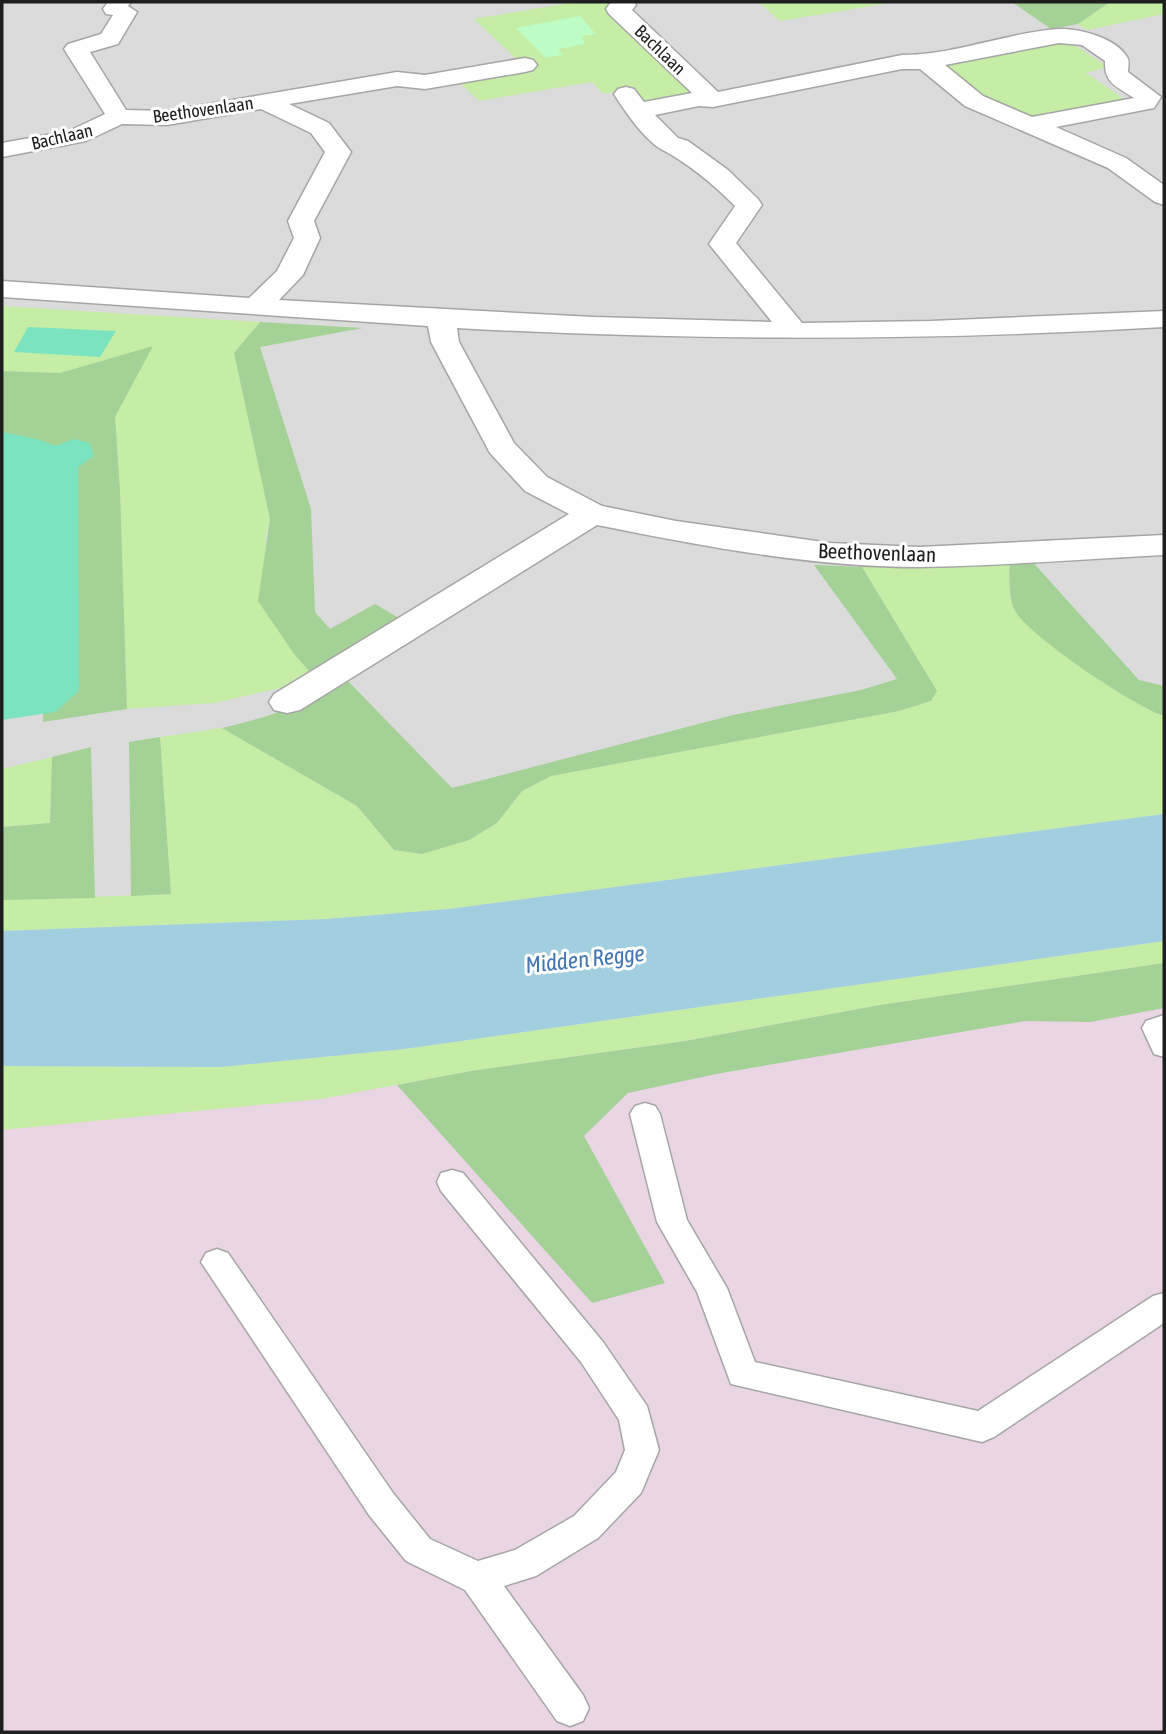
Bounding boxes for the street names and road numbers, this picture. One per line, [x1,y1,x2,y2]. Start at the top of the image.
street label: Bachlaan [631,20,690,79]
street label: Beethovenlaan [151,92,255,127]
street label: Bachlaan [29,119,95,154]
street label: Beethovenlaan [818,538,937,566]

